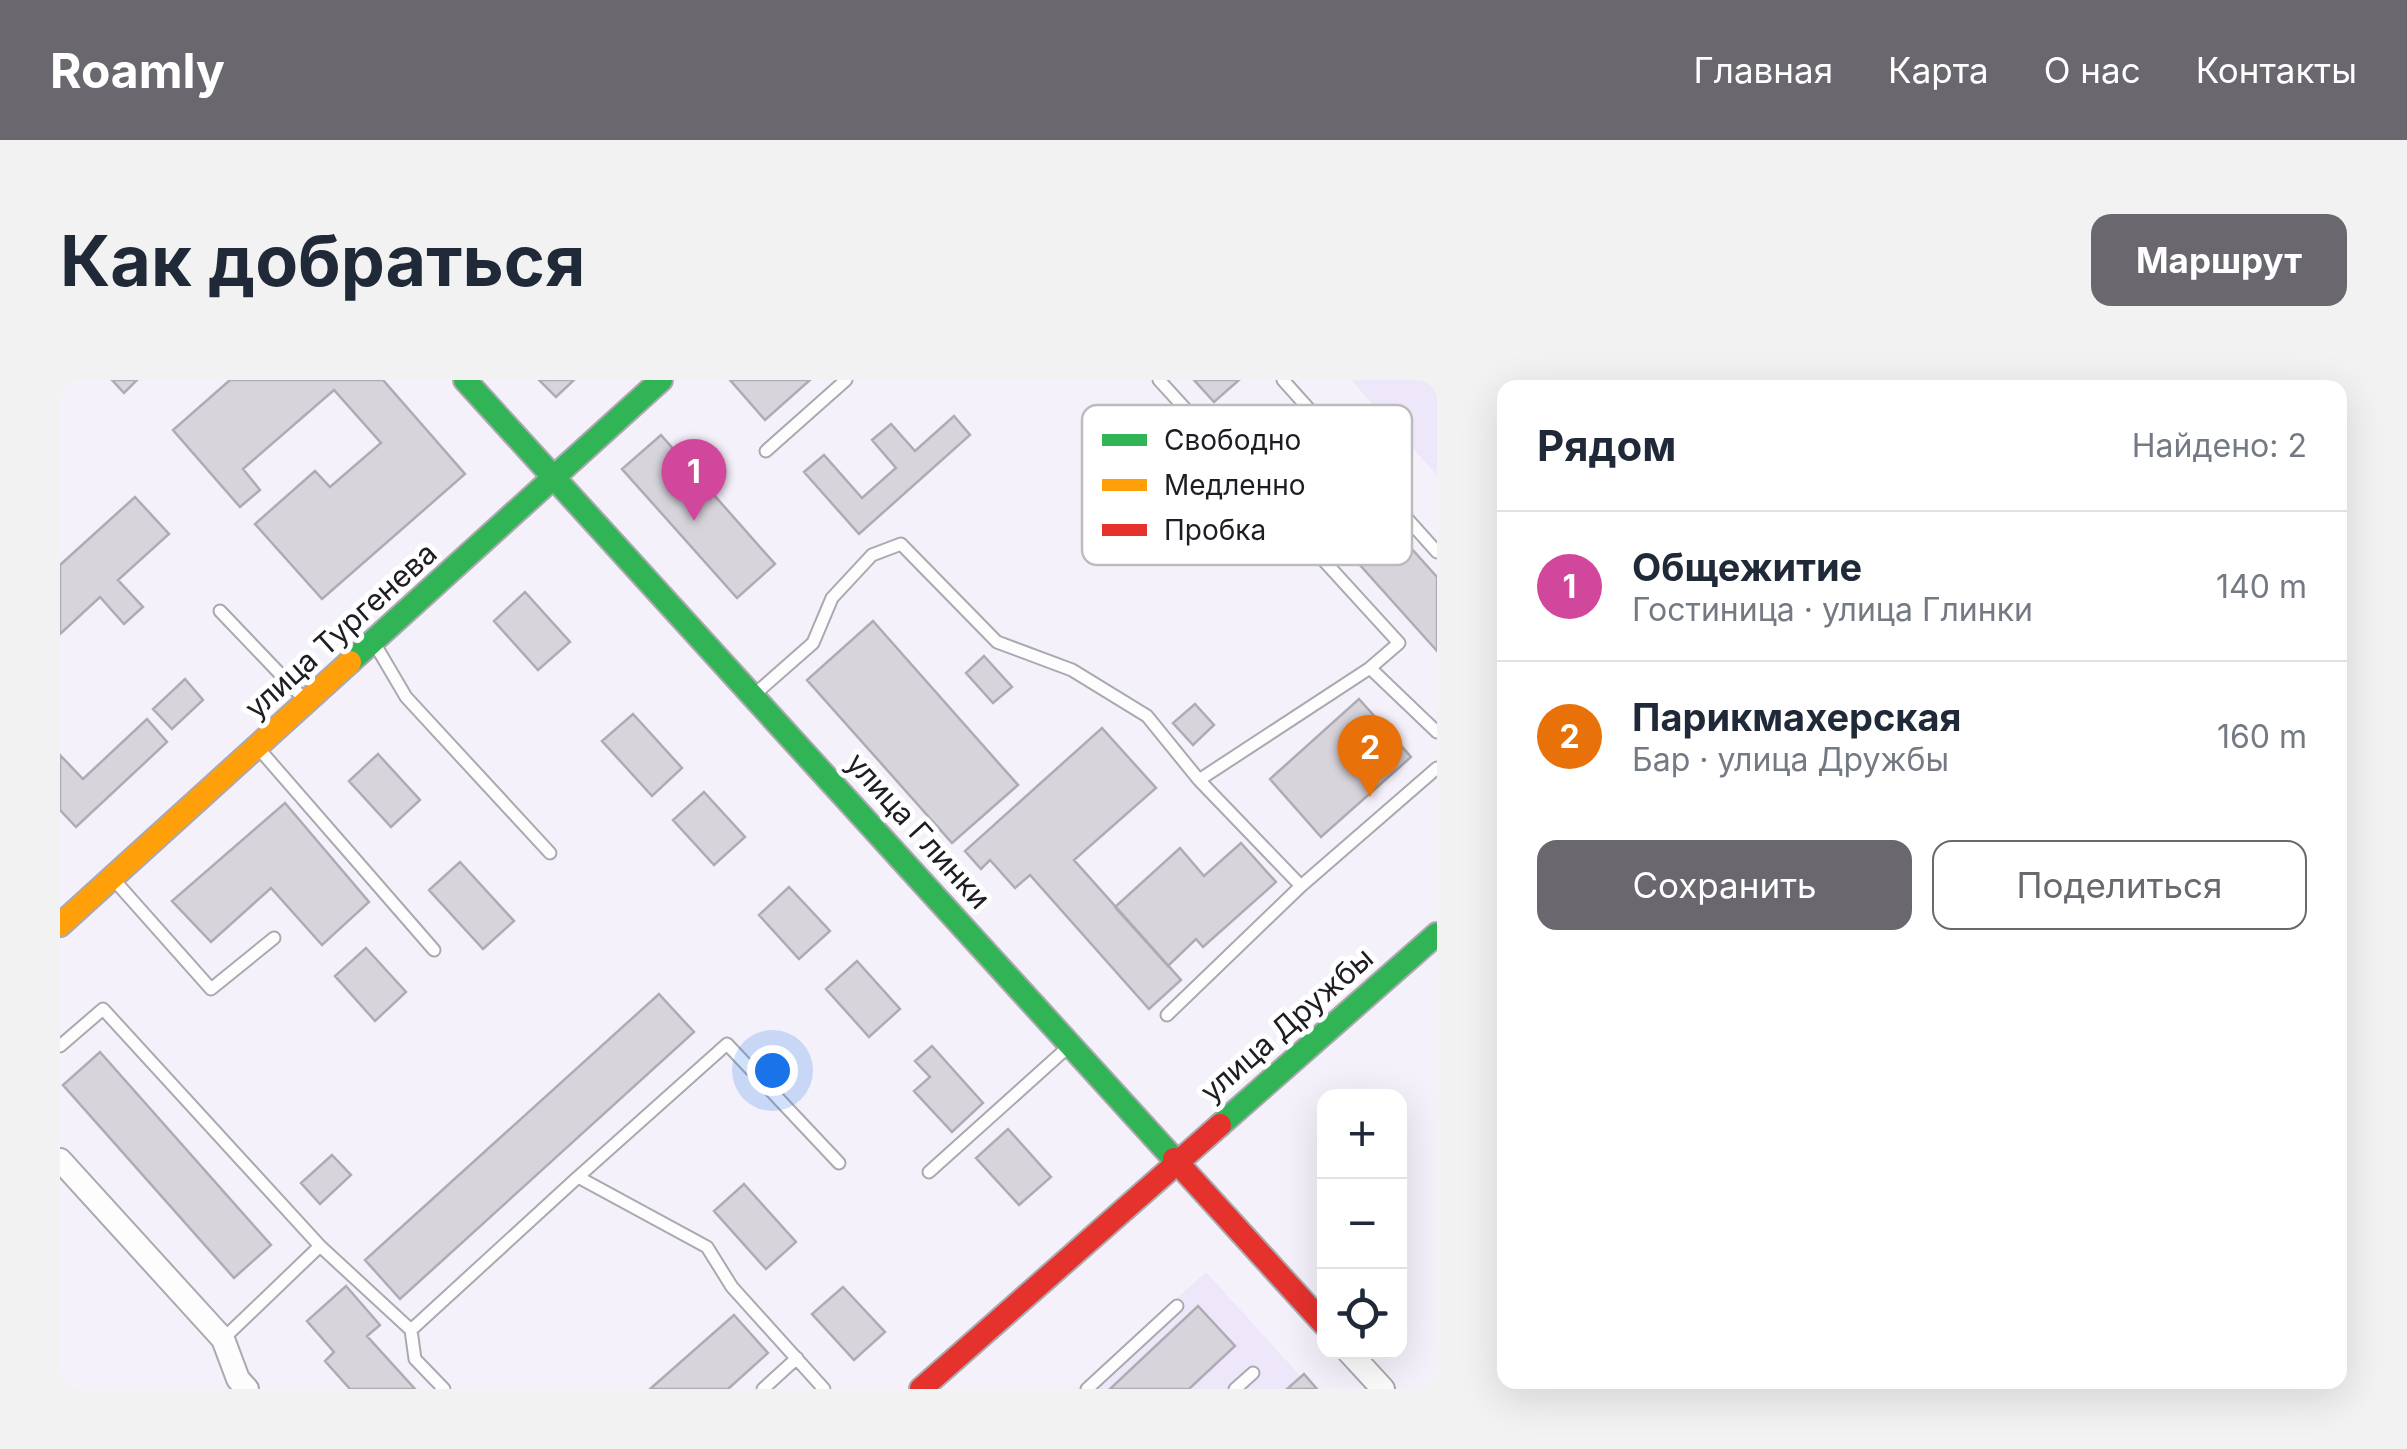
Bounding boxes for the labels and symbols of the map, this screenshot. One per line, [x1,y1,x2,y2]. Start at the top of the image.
legend [1082,405,1412,565]
text: Свободно [1164,423,1301,457]
pin: 1 [662,438,726,521]
text: Медленно [1164,468,1306,502]
text: Пробка [1164,513,1266,547]
street label: улица Тургенева [237,535,444,726]
pin: 2 [1338,714,1402,797]
street label: улица Глинки [839,745,998,916]
street label: улица Дружбы [1193,939,1380,1109]
your location [747,1045,798,1096]

